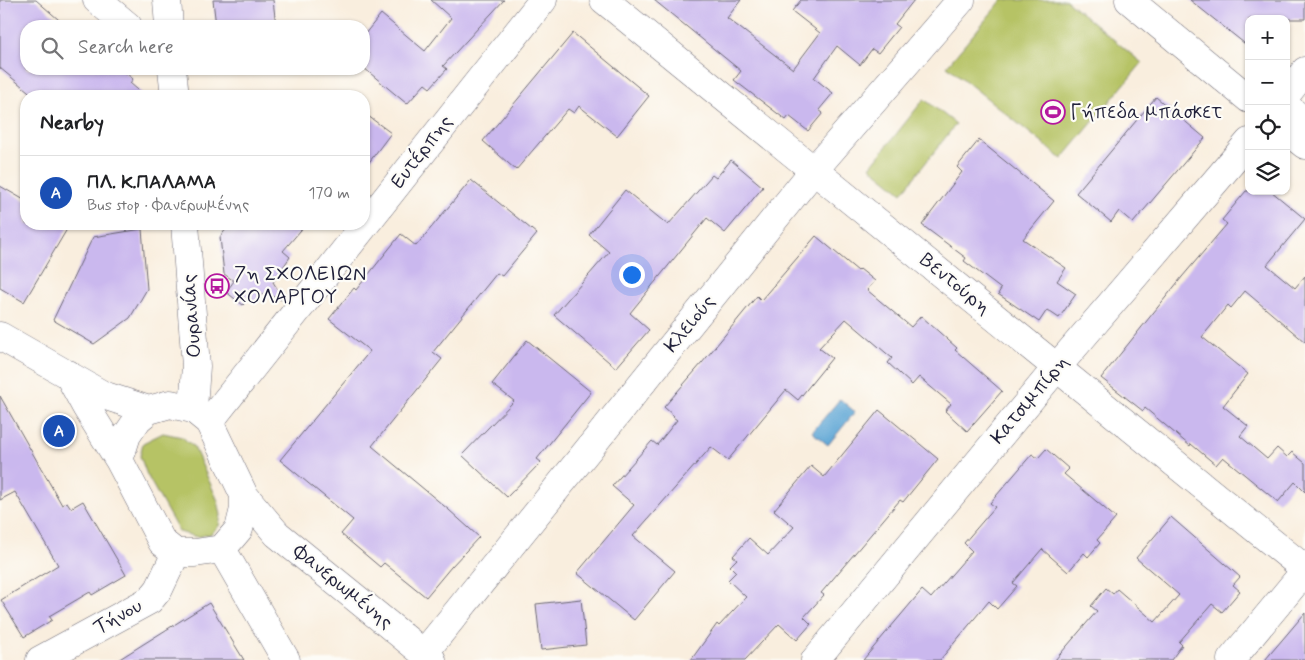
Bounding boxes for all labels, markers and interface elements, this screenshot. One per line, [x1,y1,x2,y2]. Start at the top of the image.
map controls [1245,15,1290,195]
button: + [1245,15,1290,60]
search box [20,20,370,75]
icon: search [38,34,66,62]
text: Search here [78,35,174,60]
button: − [1245,60,1290,105]
sports icon: Γήπεδα μπάσκετ [1040,99,1066,125]
place label: Γήπεδα μπάσκετ [1070,99,1222,126]
button: locate [1245,105,1290,150]
text: Nearby [40,109,104,137]
street label: Ευτέρπης [385,109,459,194]
button: layers [1245,150,1290,195]
text: ΠΛ. Κ.ΠΑΛΑΜΑ [87,170,216,195]
text: A [51,183,61,204]
text: 170 m [308,183,350,204]
text: Bus stop · Φανερωμένης [87,195,249,216]
street label: Βεντούρη [914,247,996,321]
place label: 7η ΣΧΟΛΕΙΩΝ ΧΟΛΑΡΓΟΥ [234,261,366,311]
your location [619,262,645,288]
street label: Ουρανίας [176,273,208,359]
bus stop icon: 7η ΣΧΟΛΕΙΩΝ ΧΟΛΑΡΓΟΥ [204,273,230,299]
street label: Κλειούς [658,289,722,359]
street label: Κατσιμπίρη [985,350,1075,450]
pin: A [43,412,75,450]
street label: Φανερωμένης [287,538,399,636]
street label: Τήνου [89,593,147,641]

